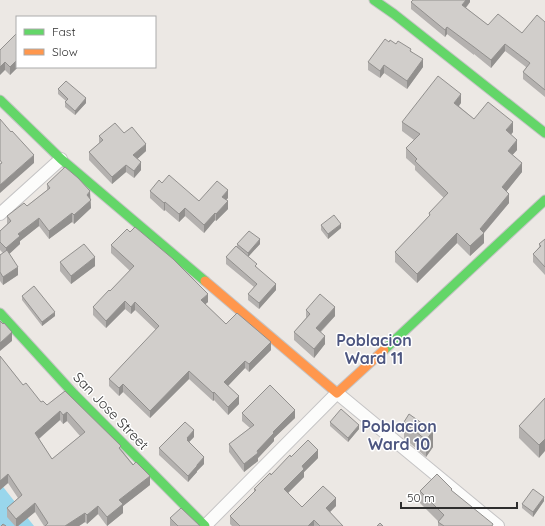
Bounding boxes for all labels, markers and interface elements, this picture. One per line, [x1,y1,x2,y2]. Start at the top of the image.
legend [16,16,156,68]
text: Fast [52,24,76,39]
text: Slow [52,44,78,59]
district label: Poblacion Ward 11 [336,330,412,368]
street label: San Jose Street [69,368,153,454]
district label: Poblacion Ward 10 [361,416,437,454]
scale bar [401,484,517,510]
text: 50 m [407,490,435,505]

